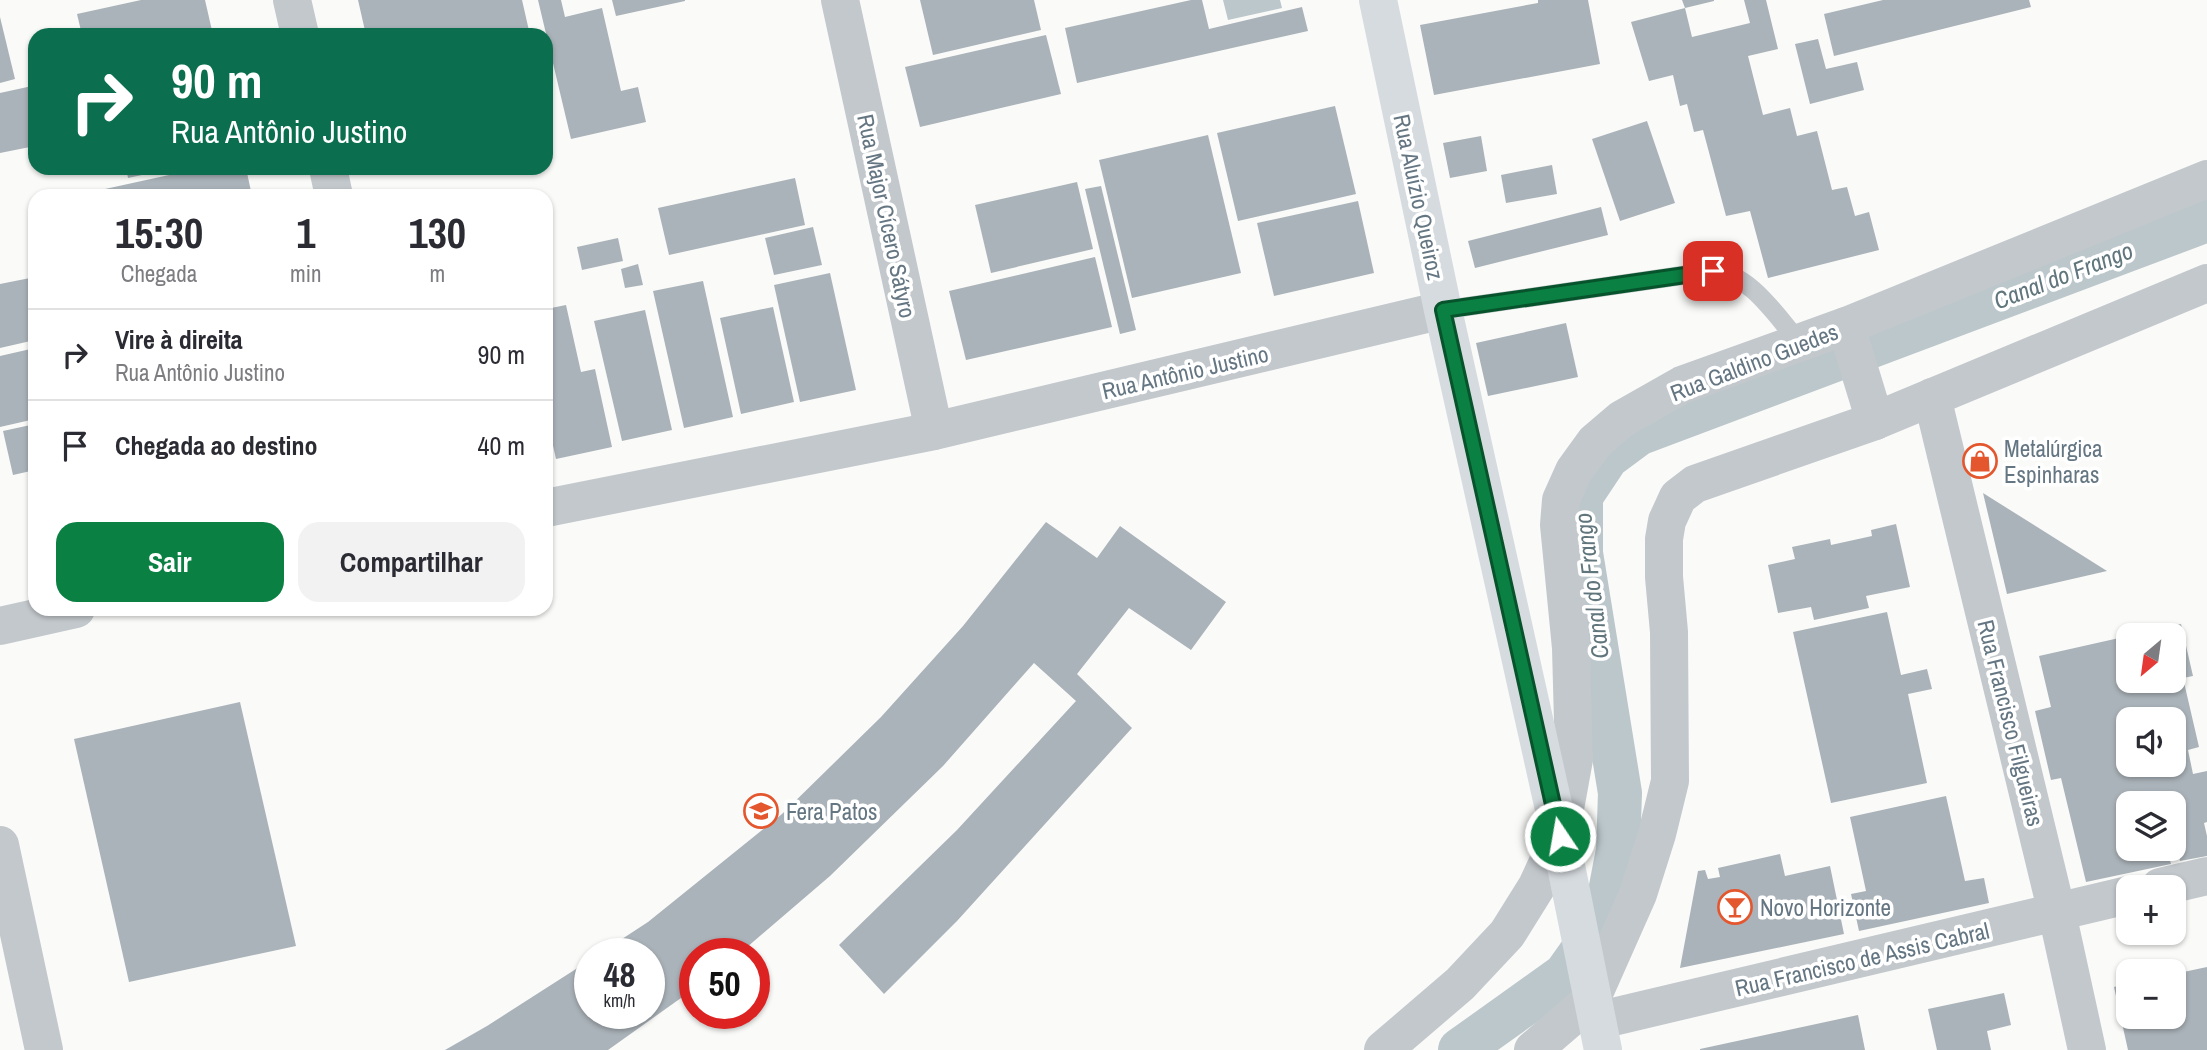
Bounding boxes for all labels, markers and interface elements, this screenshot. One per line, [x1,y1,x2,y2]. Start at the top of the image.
text: 90 m [171,47,263,113]
icon: right [56,56,147,147]
text: Rua Antônio Justino [171,110,407,153]
street label: Rua Major Cícero Sátyro [850,111,924,321]
street label: Rua Aluízio Queiroz [1386,111,1452,283]
text: 15:30 [115,205,203,261]
text: 1 [296,205,315,261]
text: 130 [409,205,466,261]
water label: Canal do Frango [1989,234,2137,316]
pin [1683,241,1743,301]
icon: arrive [1694,252,1732,290]
text: Chegada [121,258,197,289]
text: min [290,258,322,289]
text: m [429,258,445,289]
street label: Rua Galdino Guedes [1666,316,1842,408]
text: Vire à direita [115,322,243,357]
icon: right [56,336,94,374]
text: 90 m [478,337,525,372]
street label: Rua Antônio Justino [1099,338,1271,406]
text: Rua Antônio Justino [115,357,285,388]
icon: arrive [56,427,94,465]
text: Chegada ao destino [115,428,318,463]
text: 40 m [478,428,525,463]
place label: Metalúrgica Espinharas [2004,433,2103,490]
shop icon: Metalúrgica Espinharas [1961,442,1999,480]
water label: Canal do Frango [1566,511,1616,661]
button: Sair [56,522,284,602]
button: Compartilhar [298,522,525,602]
street label: Rua Francisco Filgueiras [1970,617,2052,829]
north arrow [2116,623,2186,693]
map controls [2116,623,2186,1029]
button: sound [2116,707,2186,777]
button: layers [2116,791,2186,861]
school or university icon: Fera Patos [742,792,780,830]
place label: Fera Patos [786,796,877,827]
position arrow [1523,799,1597,873]
button: + [2116,875,2186,945]
bar icon: Novo Horizonte [1716,888,1754,926]
place label: Novo Horizonte [1760,892,1891,923]
street label: Rua Francisco de Assis Cabral [1732,915,1992,1003]
speed limit sign: 50 [679,938,770,1029]
text: 48 [604,951,635,998]
button: − [2116,959,2186,1029]
text: km/h [604,988,636,1013]

